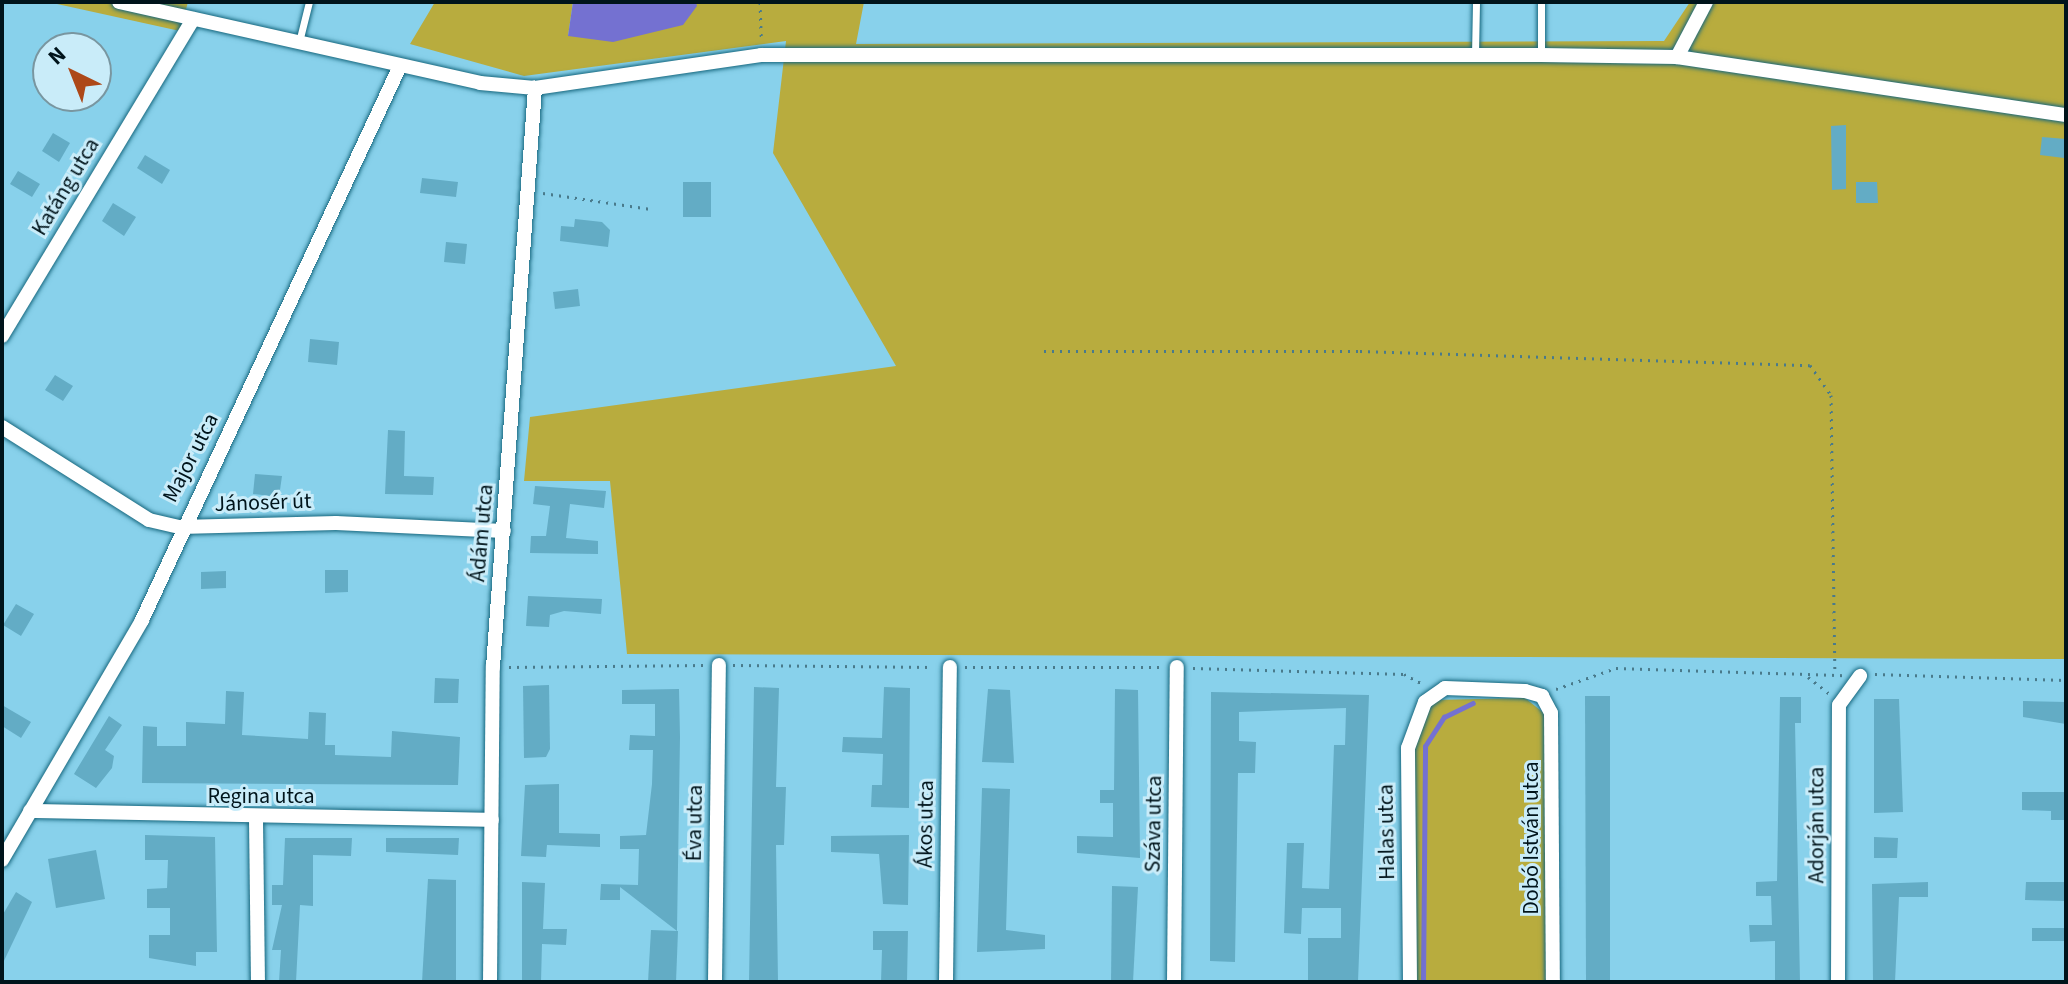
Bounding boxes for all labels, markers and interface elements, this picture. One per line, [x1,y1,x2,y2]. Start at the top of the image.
north arrow [32,32,112,112]
text: N [41,39,73,73]
street label: Katáng utca [27,133,105,241]
street label: Major utca [157,409,225,507]
street label: Ádám utca [465,483,499,583]
street label: Jánosér út [214,488,312,518]
street label: Dobó István utca [1519,761,1545,915]
street label: Adorján utca [1804,767,1830,883]
street label: Száva utca [1140,775,1168,873]
street label: Ákos utca [912,780,940,868]
street label: Regina utca [207,784,315,810]
street label: Éva utca [681,784,709,862]
street label: Halas utca [1373,784,1401,880]

